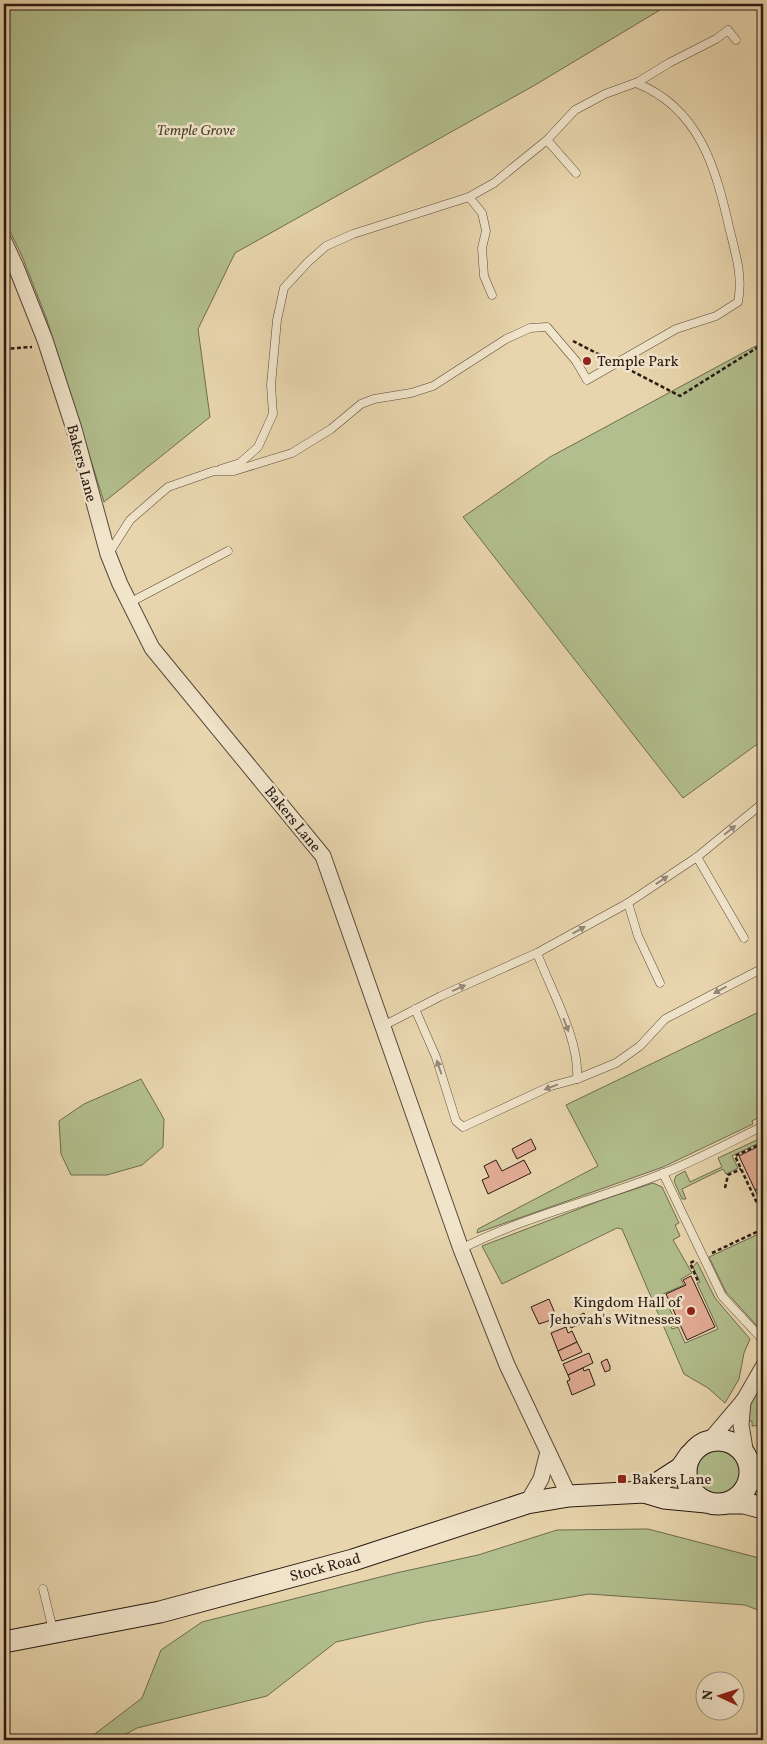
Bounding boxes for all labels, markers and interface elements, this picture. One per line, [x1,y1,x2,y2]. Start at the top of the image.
park label: Temple Grove [157,121,236,142]
place label: Temple Park [597,352,679,373]
marker: Temple Park [581,355,593,367]
street label: Bakers Lane [60,422,101,505]
street label: Bakers Lane [259,782,325,857]
one-way arrow [723,825,736,836]
one-way arrow [655,876,669,885]
one-way arrow [572,926,587,934]
one-way arrow [452,983,466,991]
one-way arrow [712,986,727,994]
one-way arrow [563,1018,570,1033]
one-way arrow [435,1059,443,1074]
one-way arrow [544,1083,558,1091]
place label: Kingdom Hall of Jehovah's Witnesses [550,1293,683,1331]
marker: Kingdom Hall of Jehovah's Witnesses [685,1305,697,1317]
place label: Bakers Lane [632,1470,712,1491]
marker: Bakers Lane [616,1473,628,1485]
street label: Stock Road [288,1549,363,1588]
north arrow [694,1672,744,1722]
text: N [699,1689,718,1701]

